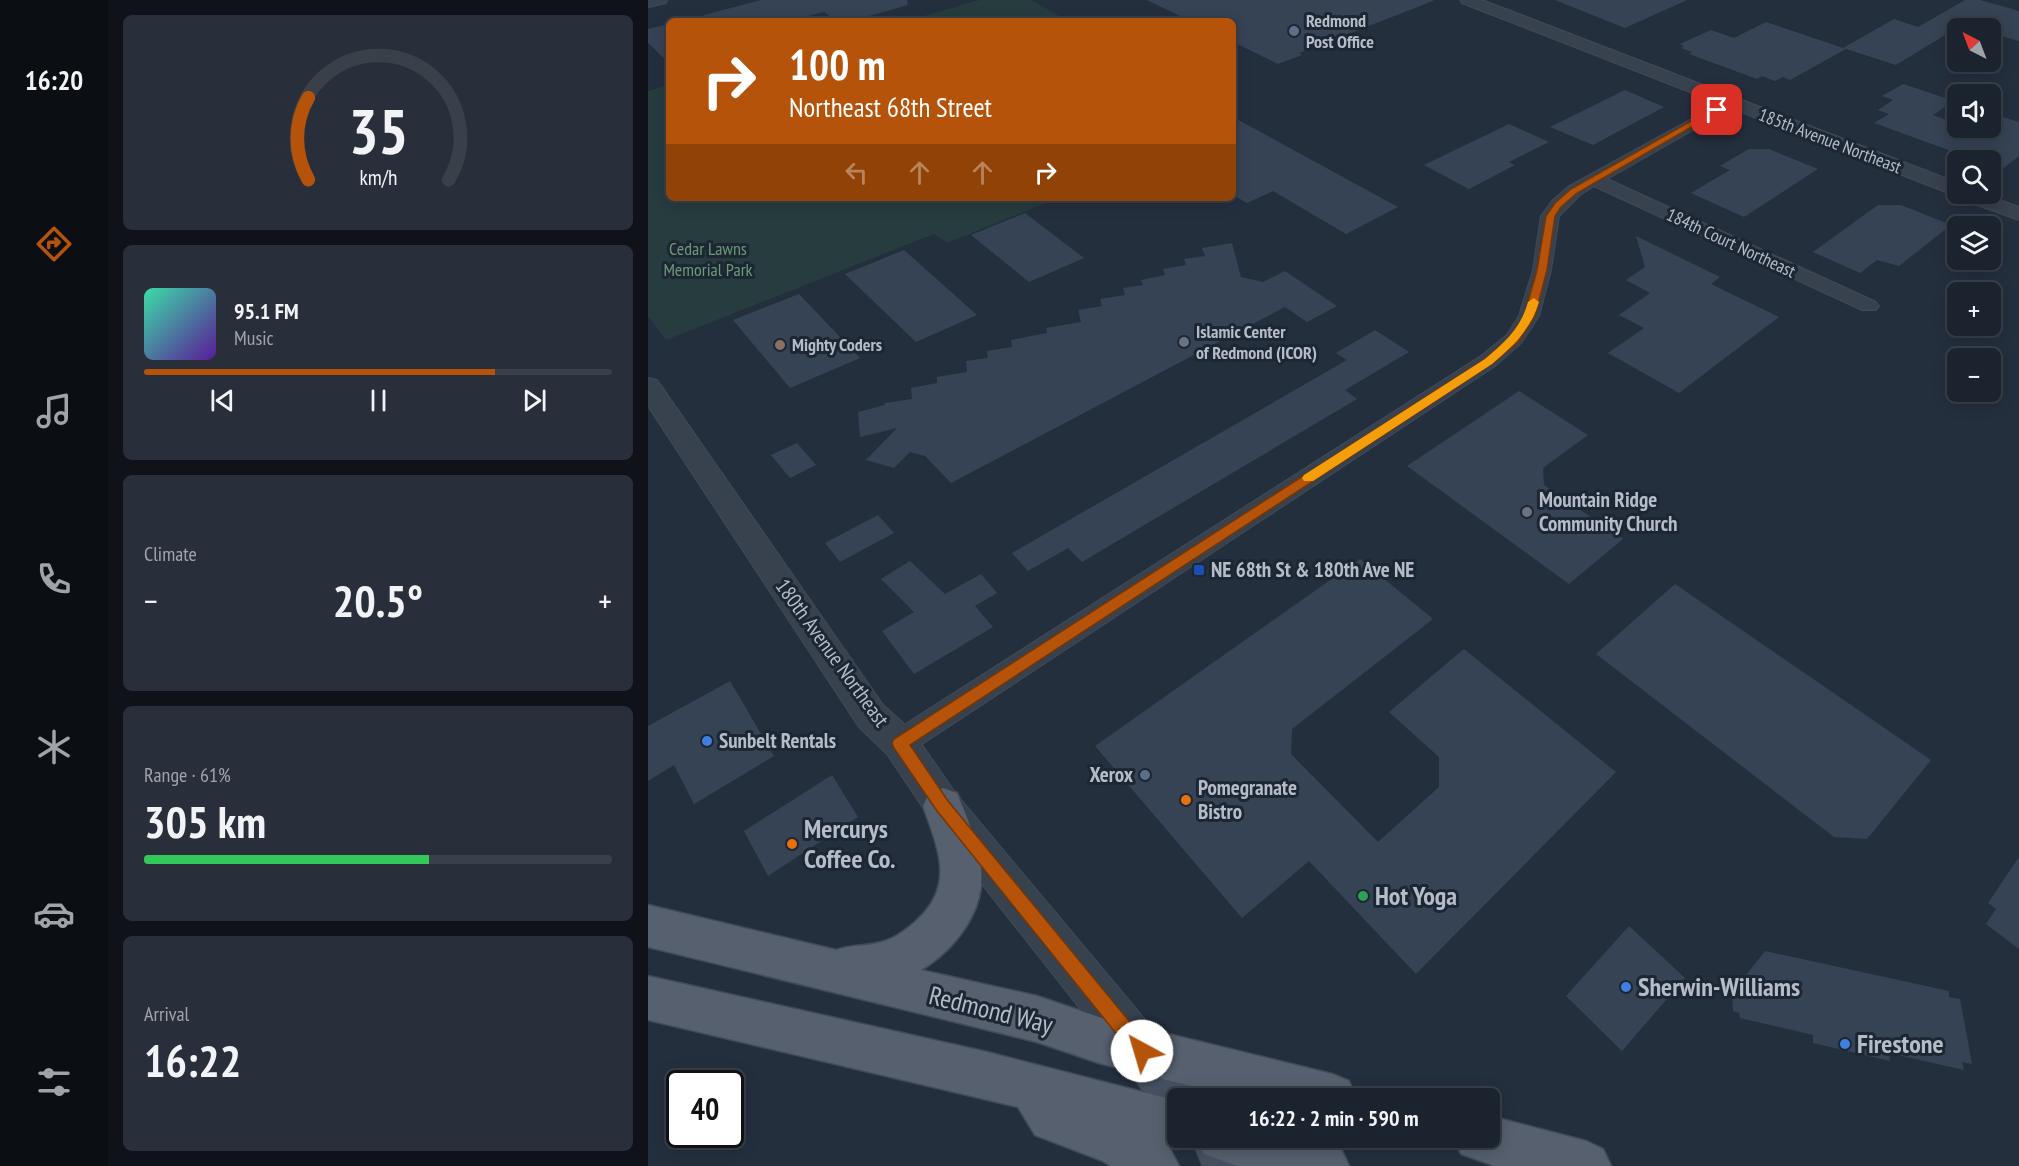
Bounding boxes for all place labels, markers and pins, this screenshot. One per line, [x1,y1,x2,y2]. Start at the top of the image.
place label: Redmond Post Office [1306,9,1374,53]
marker: Redmond Post Office [1287,24,1301,38]
pin [1691,84,1742,135]
place label: Islamic Center of Redmond (ICOR) [1196,320,1317,364]
place label: Mighty Coders [792,333,882,356]
marker: Islamic Center of Redmond (ICOR) [1177,335,1191,349]
marker: Mighty Coders [773,338,787,352]
place label: Mountain Ridge Community Church [1539,486,1678,537]
marker: Mountain Ridge Community Church [1520,505,1534,519]
place label: NE 68th St & 180th Ave NE [1211,556,1414,583]
marker: NE 68th St & 180th Ave NE [1192,563,1206,577]
place label: Sunbelt Rentals [719,727,836,754]
marker: Sunbelt Rentals [700,734,714,748]
place label: Xerox [1089,761,1134,788]
marker: Xerox [1138,768,1152,782]
place label: Pomegranate Bistro [1198,774,1297,825]
marker: Pomegranate Bistro [1179,793,1193,807]
place label: Mercurys Coffee Co. [804,812,896,875]
marker: Mercurys Coffee Co. [785,837,799,851]
place label: Hot Yoga [1375,879,1457,912]
marker: Hot Yoga [1356,889,1370,903]
place label: Sherwin-Williams [1638,970,1800,1003]
marker: Sherwin-Williams [1619,980,1633,994]
place label: Firestone [1857,1027,1944,1060]
marker: Firestone [1838,1037,1852,1051]

